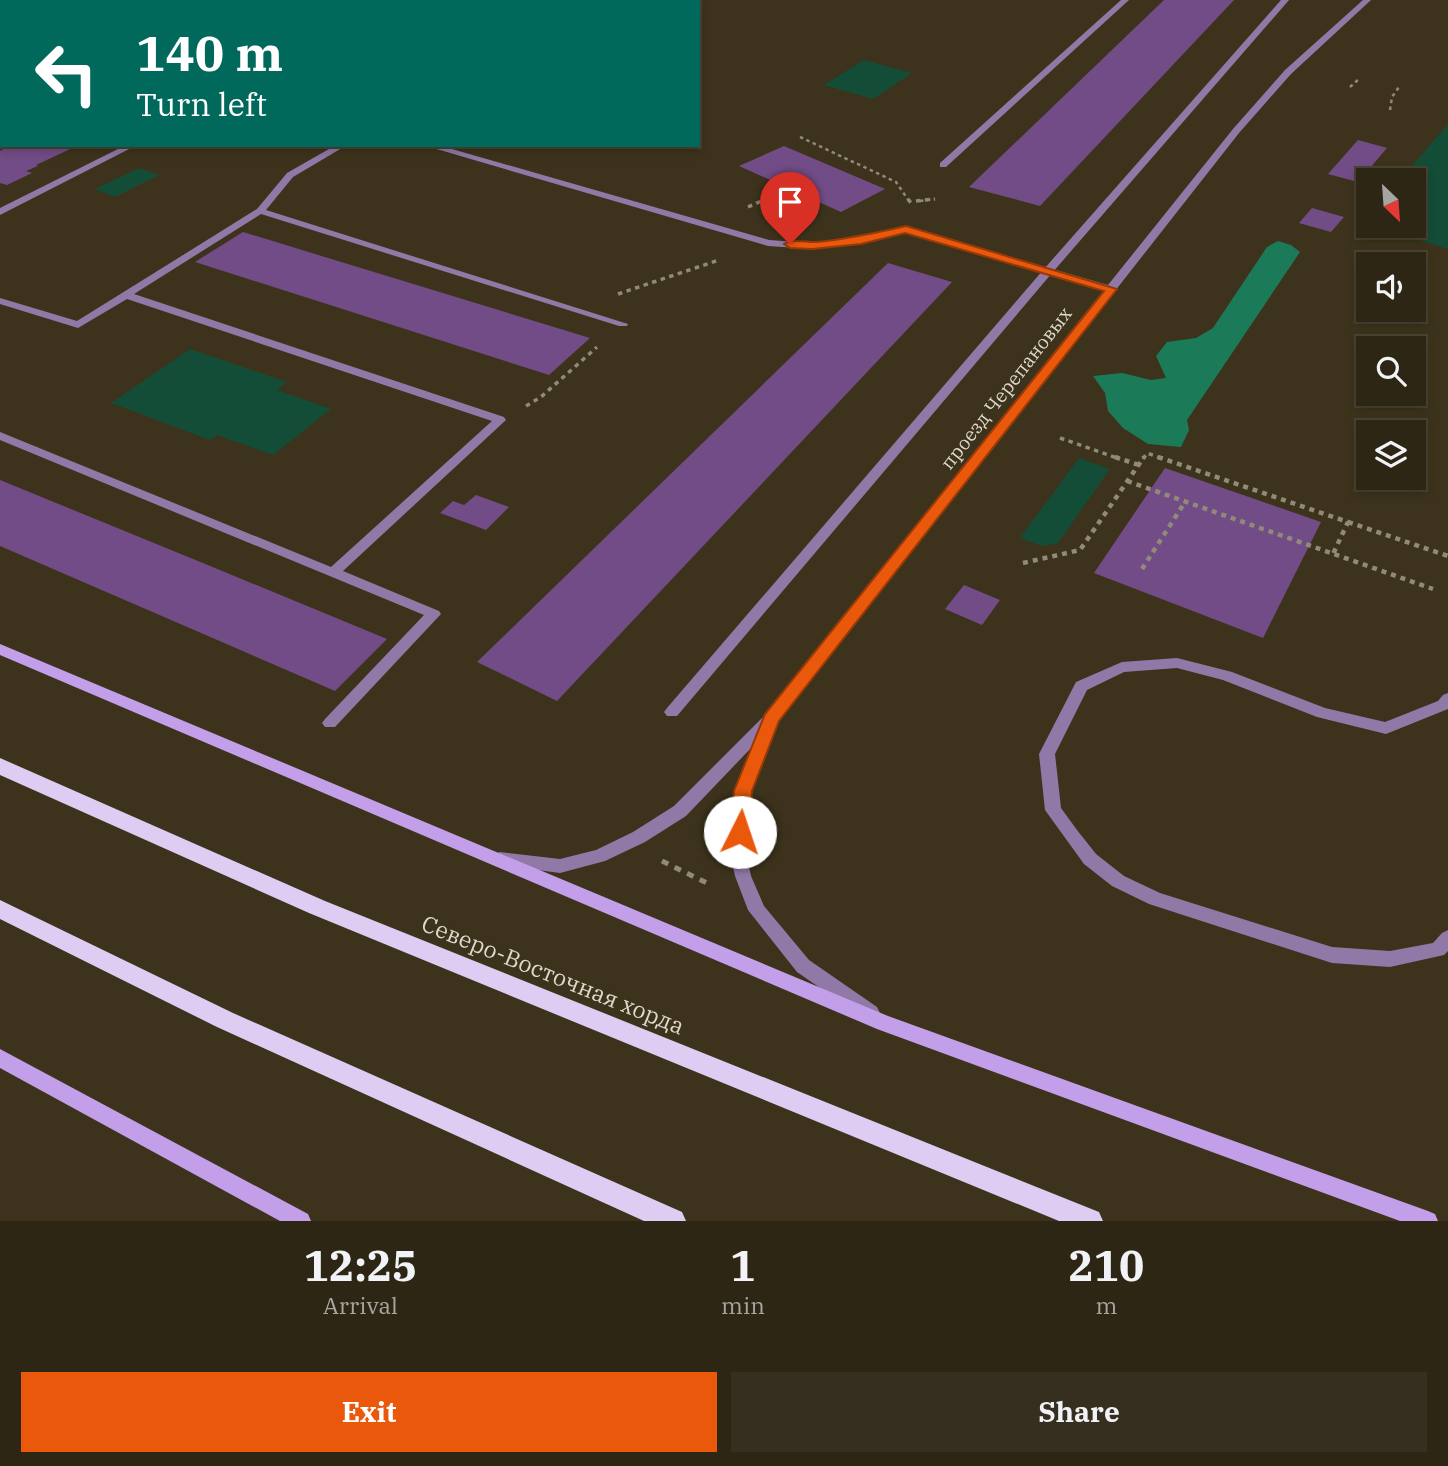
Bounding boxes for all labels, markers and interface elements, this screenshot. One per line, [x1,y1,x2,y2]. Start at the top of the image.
text: 140 m [136,21,283,84]
icon: left [21,28,112,119]
text: Turn left [136,83,267,125]
north arrow [1356,168,1426,238]
map controls [1356,168,1426,490]
pin [760,172,820,244]
icon: arrive [771,183,809,221]
button: sound [1356,252,1426,322]
street label: проезд Черепановых [935,302,1077,474]
button: search [1356,336,1426,406]
button: layers [1356,420,1426,490]
position arrow [703,795,777,869]
street label: Северо-Восточная хорда [418,908,689,1041]
text: 12:25 [304,1238,417,1293]
text: 1 [730,1238,756,1293]
text: 210 [1069,1238,1144,1293]
text: Arrival [323,1290,398,1320]
text: min [721,1290,765,1320]
text: m [1095,1290,1117,1320]
button: Exit [21,1372,717,1452]
button: Share [731,1372,1427,1452]

